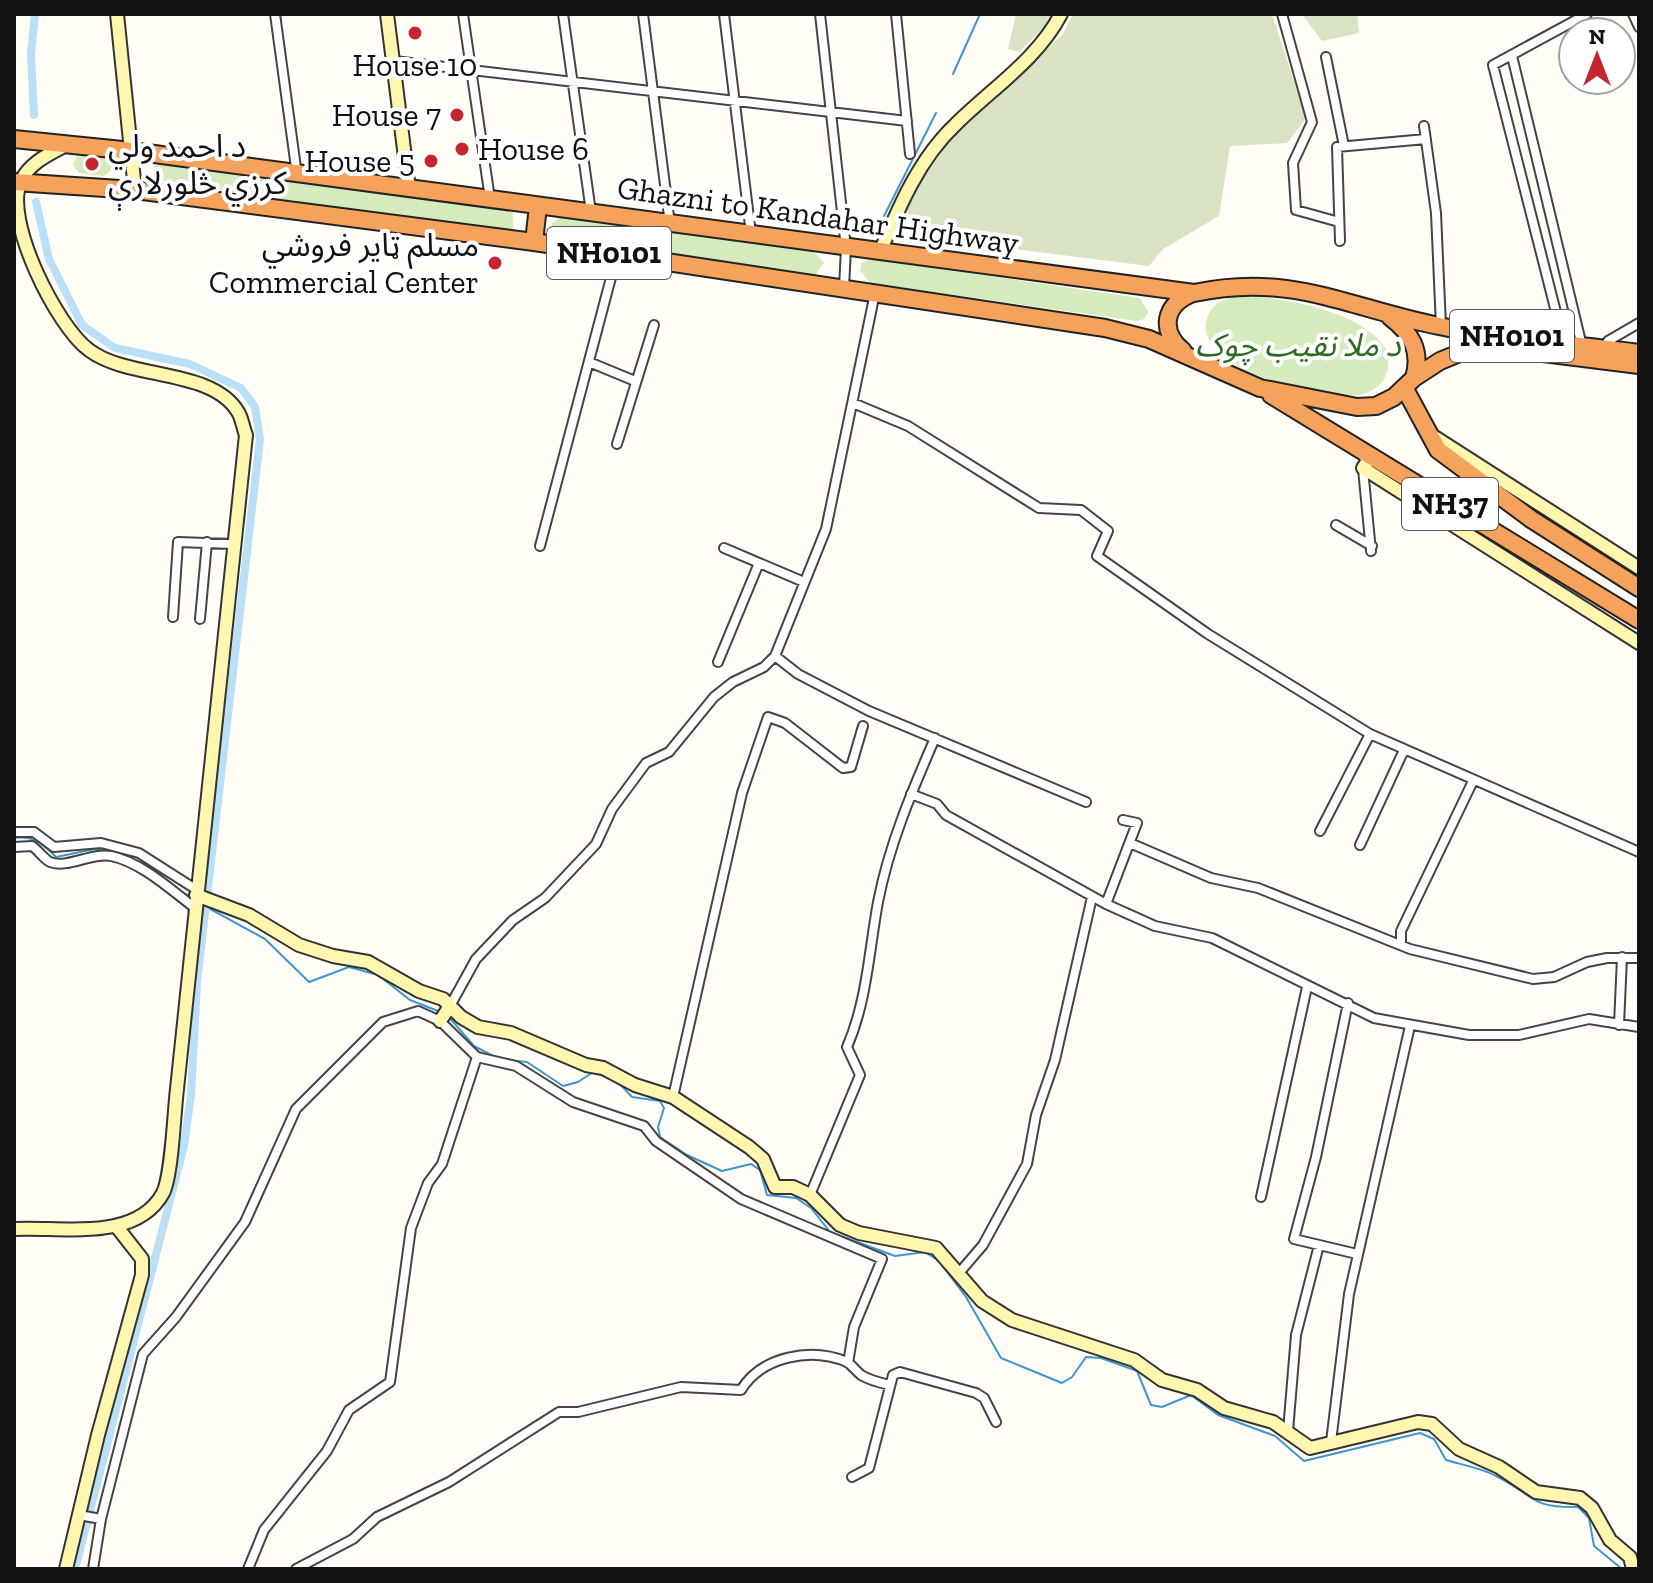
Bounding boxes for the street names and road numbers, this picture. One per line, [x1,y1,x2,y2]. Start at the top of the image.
street label: Ghazni to Kandahar Highway [615,168,1022,262]
road number: NH0101 [547,227,671,279]
road number: NH0101 [1450,310,1574,362]
road number: NH37 [1402,478,1498,530]

